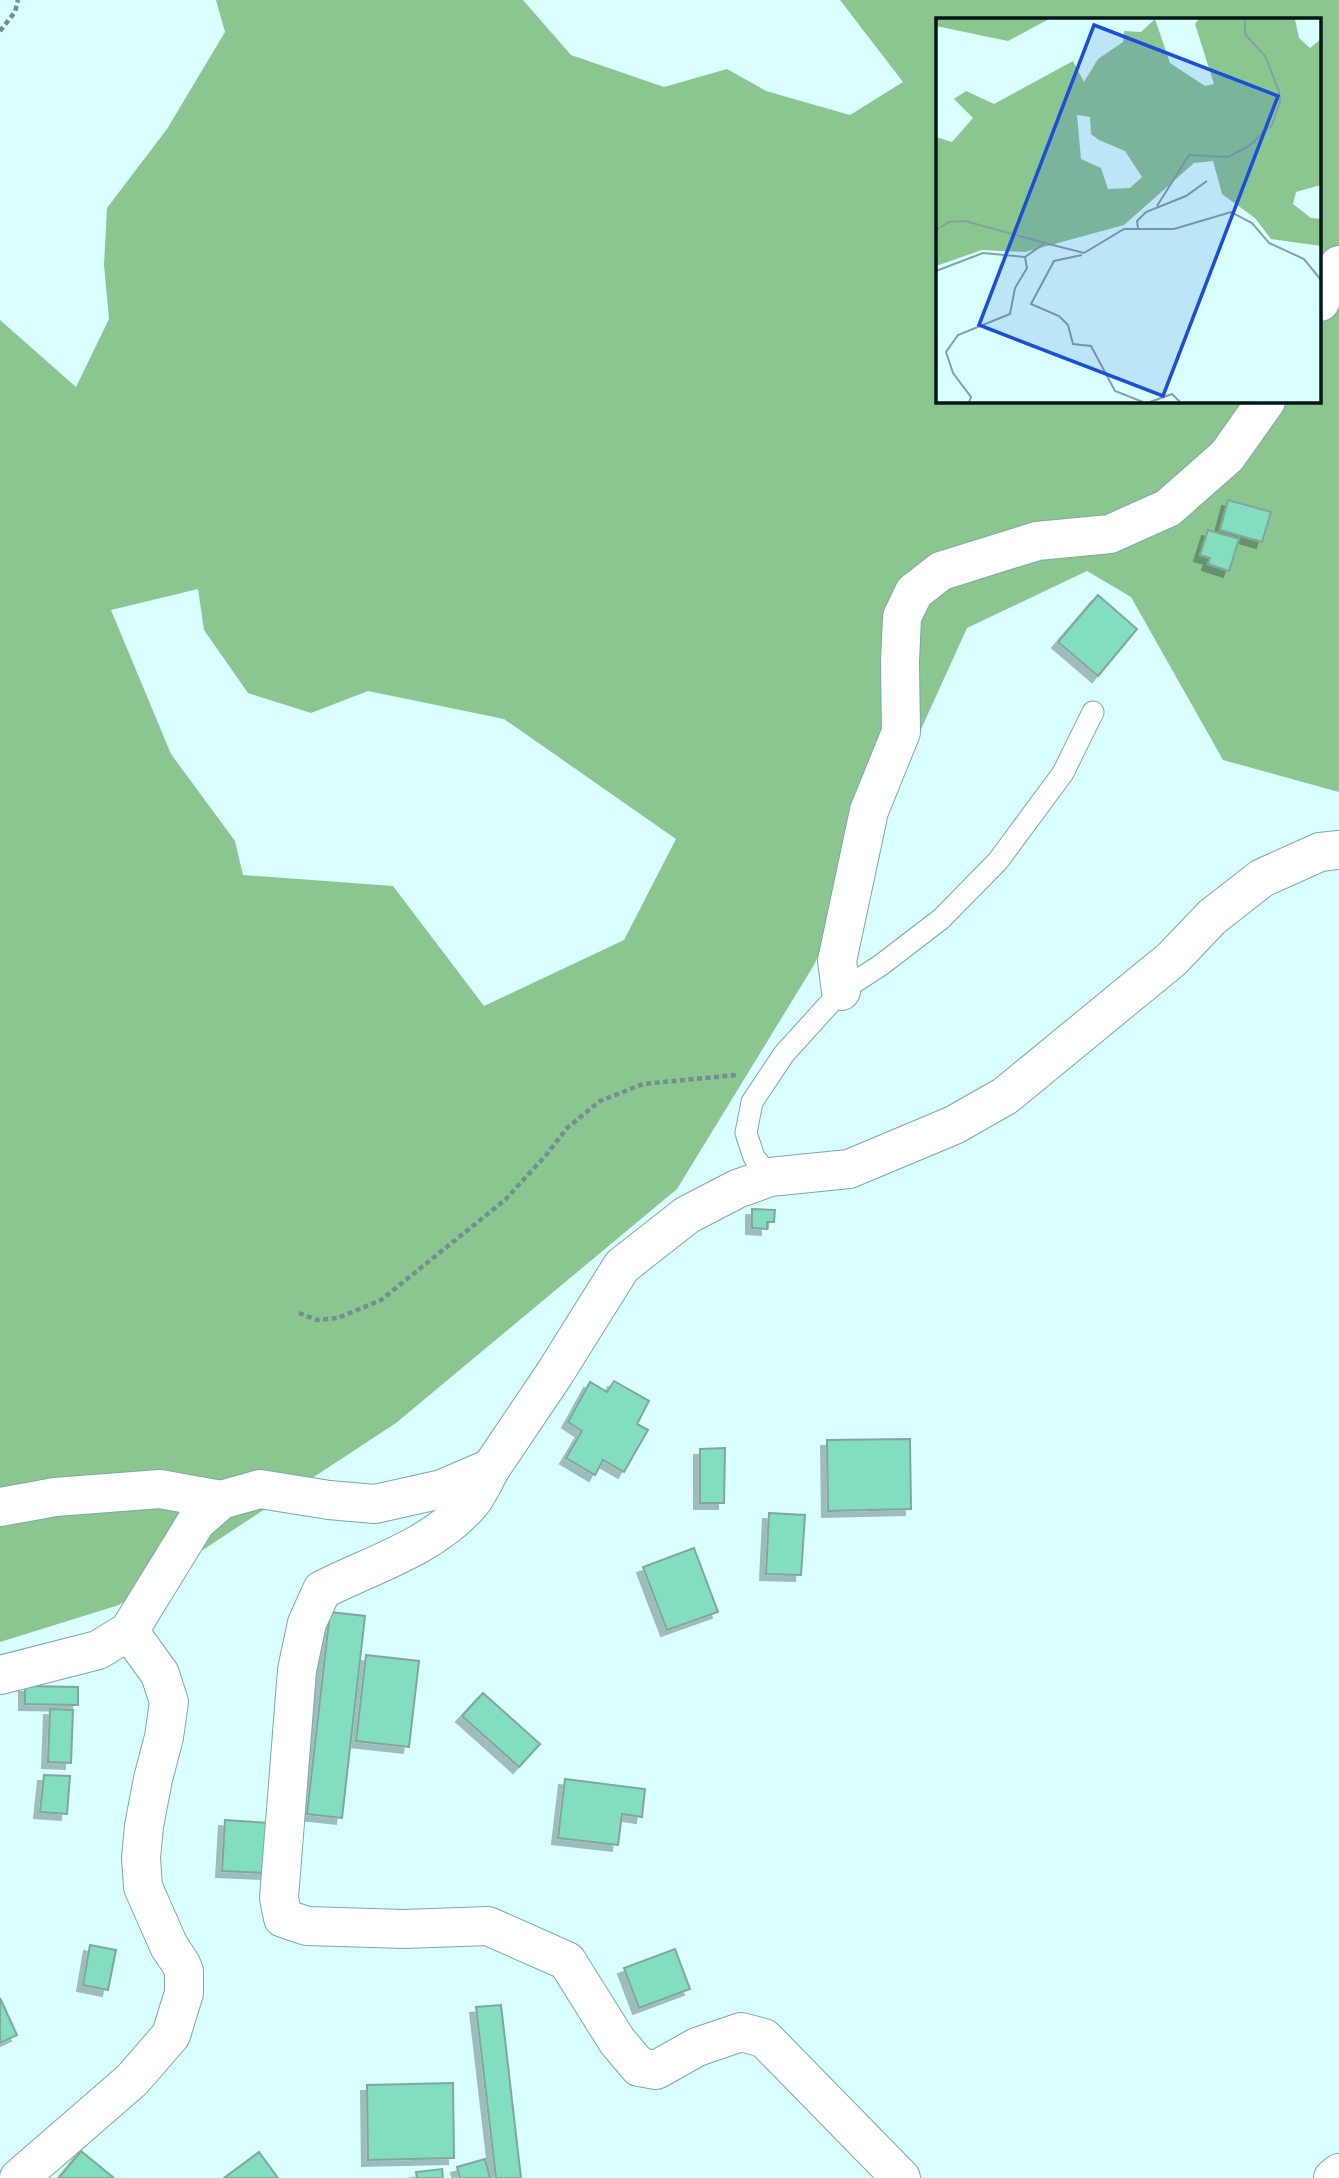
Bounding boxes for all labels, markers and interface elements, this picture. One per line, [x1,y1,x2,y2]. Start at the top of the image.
inset map [936,18,1322,402]

